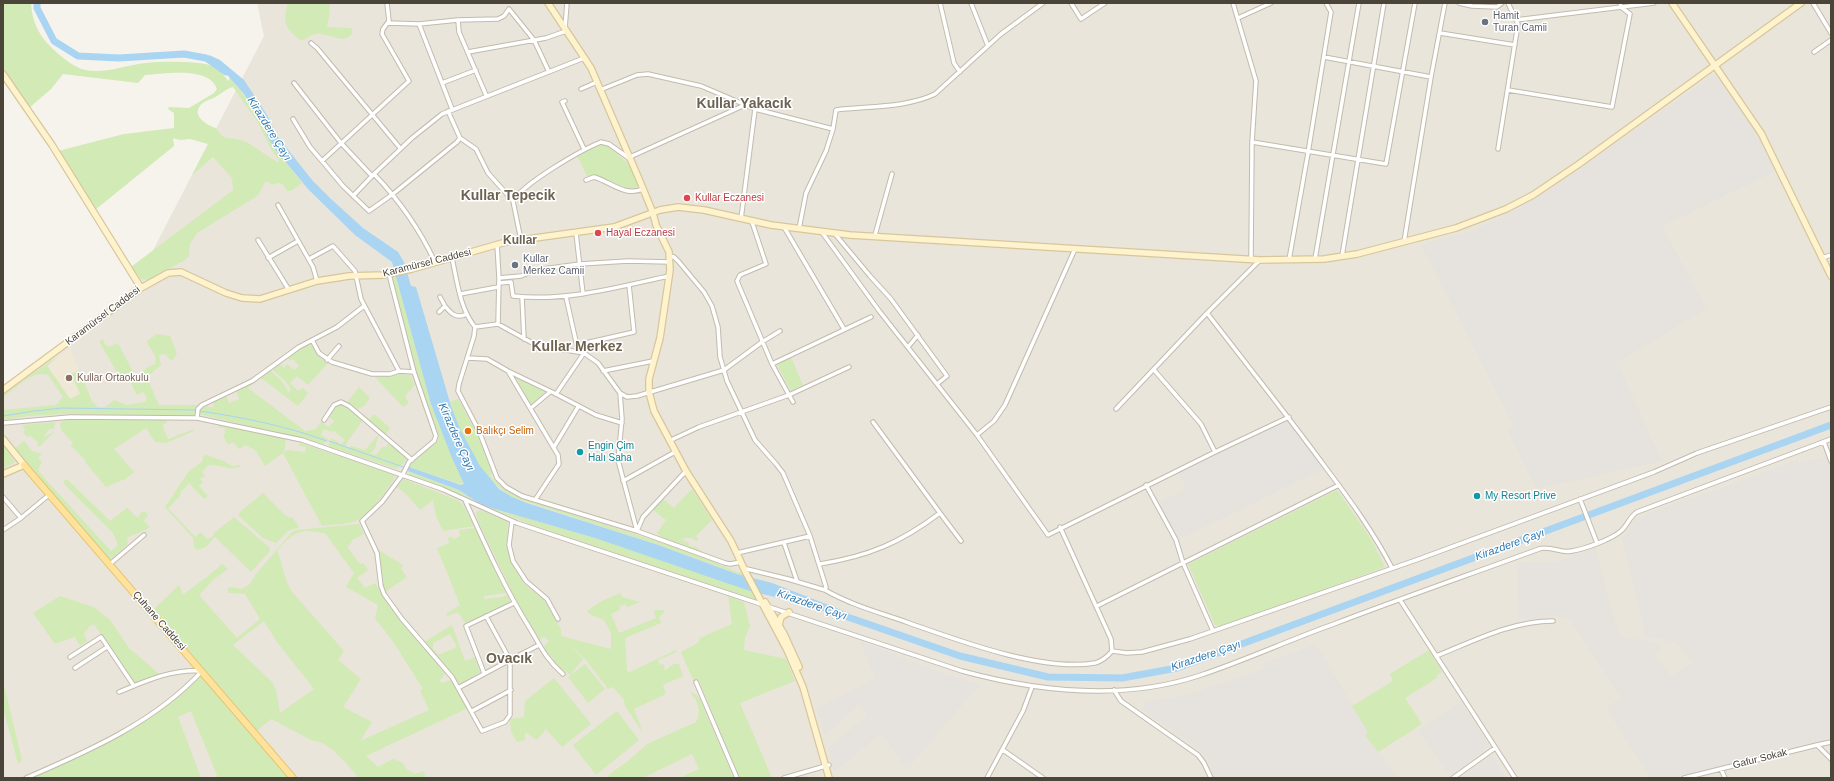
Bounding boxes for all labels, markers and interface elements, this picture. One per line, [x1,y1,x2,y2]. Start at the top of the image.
place label: Hamit Turan Camii [1493,10,1547,34]
marker: Hamit Turan Camii [1480,17,1490,27]
water label: Kirazdere Çayı [244,95,294,163]
district label: Kullar Yakacık [697,96,791,112]
district label: Kullar Tepecik [461,188,555,204]
place label: Kullar Eczanesi [695,192,764,204]
marker: Kullar Eczanesi [682,193,692,203]
place label: Hayal Eczanesi [606,227,675,239]
marker: Hayal Eczanesi [593,228,603,238]
district label: Kullar [503,234,537,248]
street label: Karamürsel Caddesi [382,246,472,280]
place label: Kullar Merkez Camii [523,253,584,276]
marker: Kullar Merkez Camii [510,260,520,270]
street label: Karamürsel Caddesi [63,284,143,348]
district label: Kullar Merkez [531,339,623,355]
place label: Kullar Ortaokulu [77,372,149,384]
marker: Kullar Ortaokulu [64,373,74,383]
water label: Kirazdere Çayı [435,401,477,473]
place label: Balıkçı Selim [476,425,534,437]
marker: Balıkçı Selim [463,426,473,436]
place label: Engin Çim Halı Saha [588,440,634,464]
marker: Engin Çim Halı Saha [575,447,585,457]
place label: My Resort Prive [1485,490,1556,502]
marker: My Resort Prive [1472,491,1482,501]
water label: Kirazdere Çayı [1474,526,1546,564]
water label: Kirazdere Çayı [775,587,849,623]
street label: Çuhane Caddesi [130,589,188,653]
water label: Kirazdere Çayı [1169,638,1243,674]
district label: Ovacık [486,651,532,667]
street label: Gafur Sokak [1732,746,1788,772]

